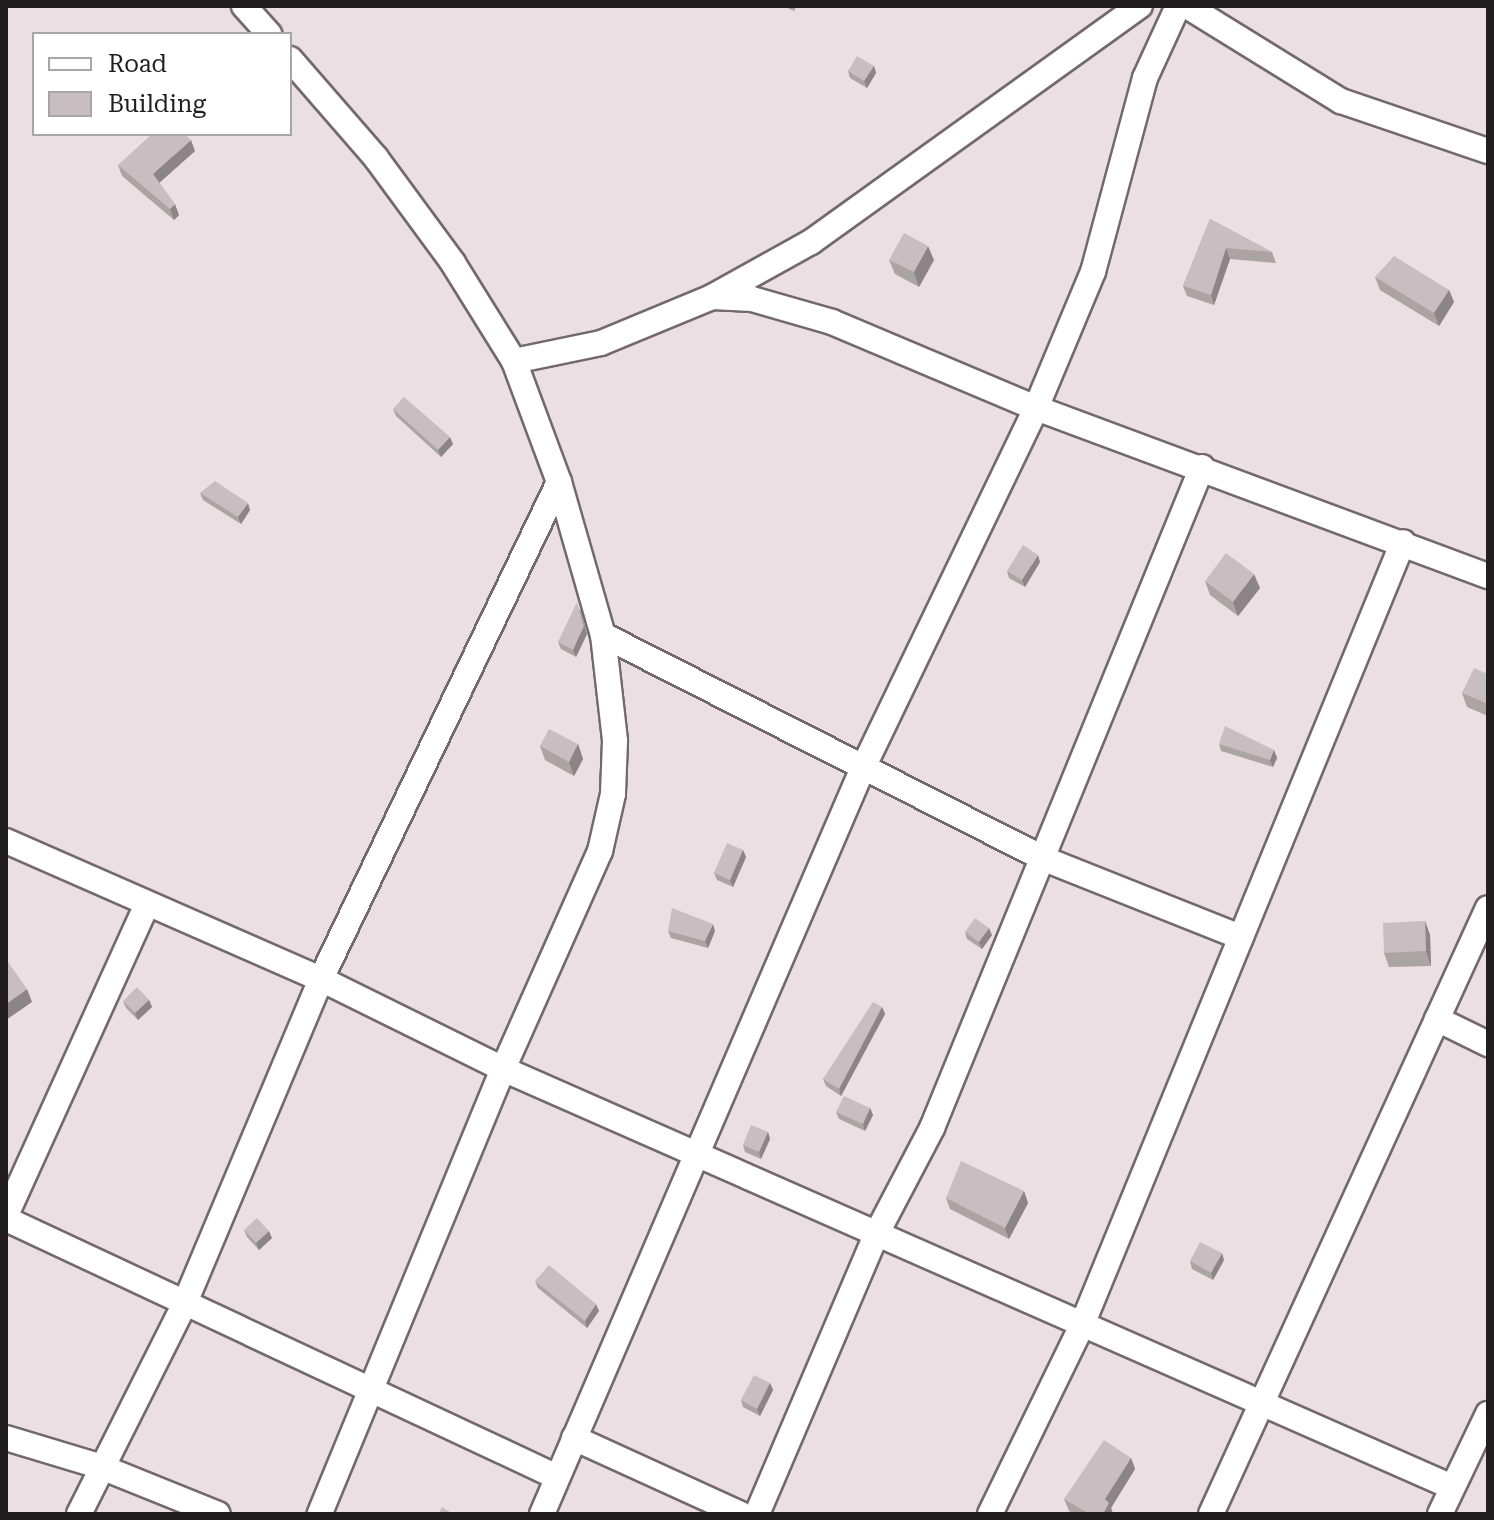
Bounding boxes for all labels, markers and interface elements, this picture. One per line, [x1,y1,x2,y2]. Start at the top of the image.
legend [32,32,292,136]
text: Road [108,50,167,78]
text: Building [108,90,206,118]

